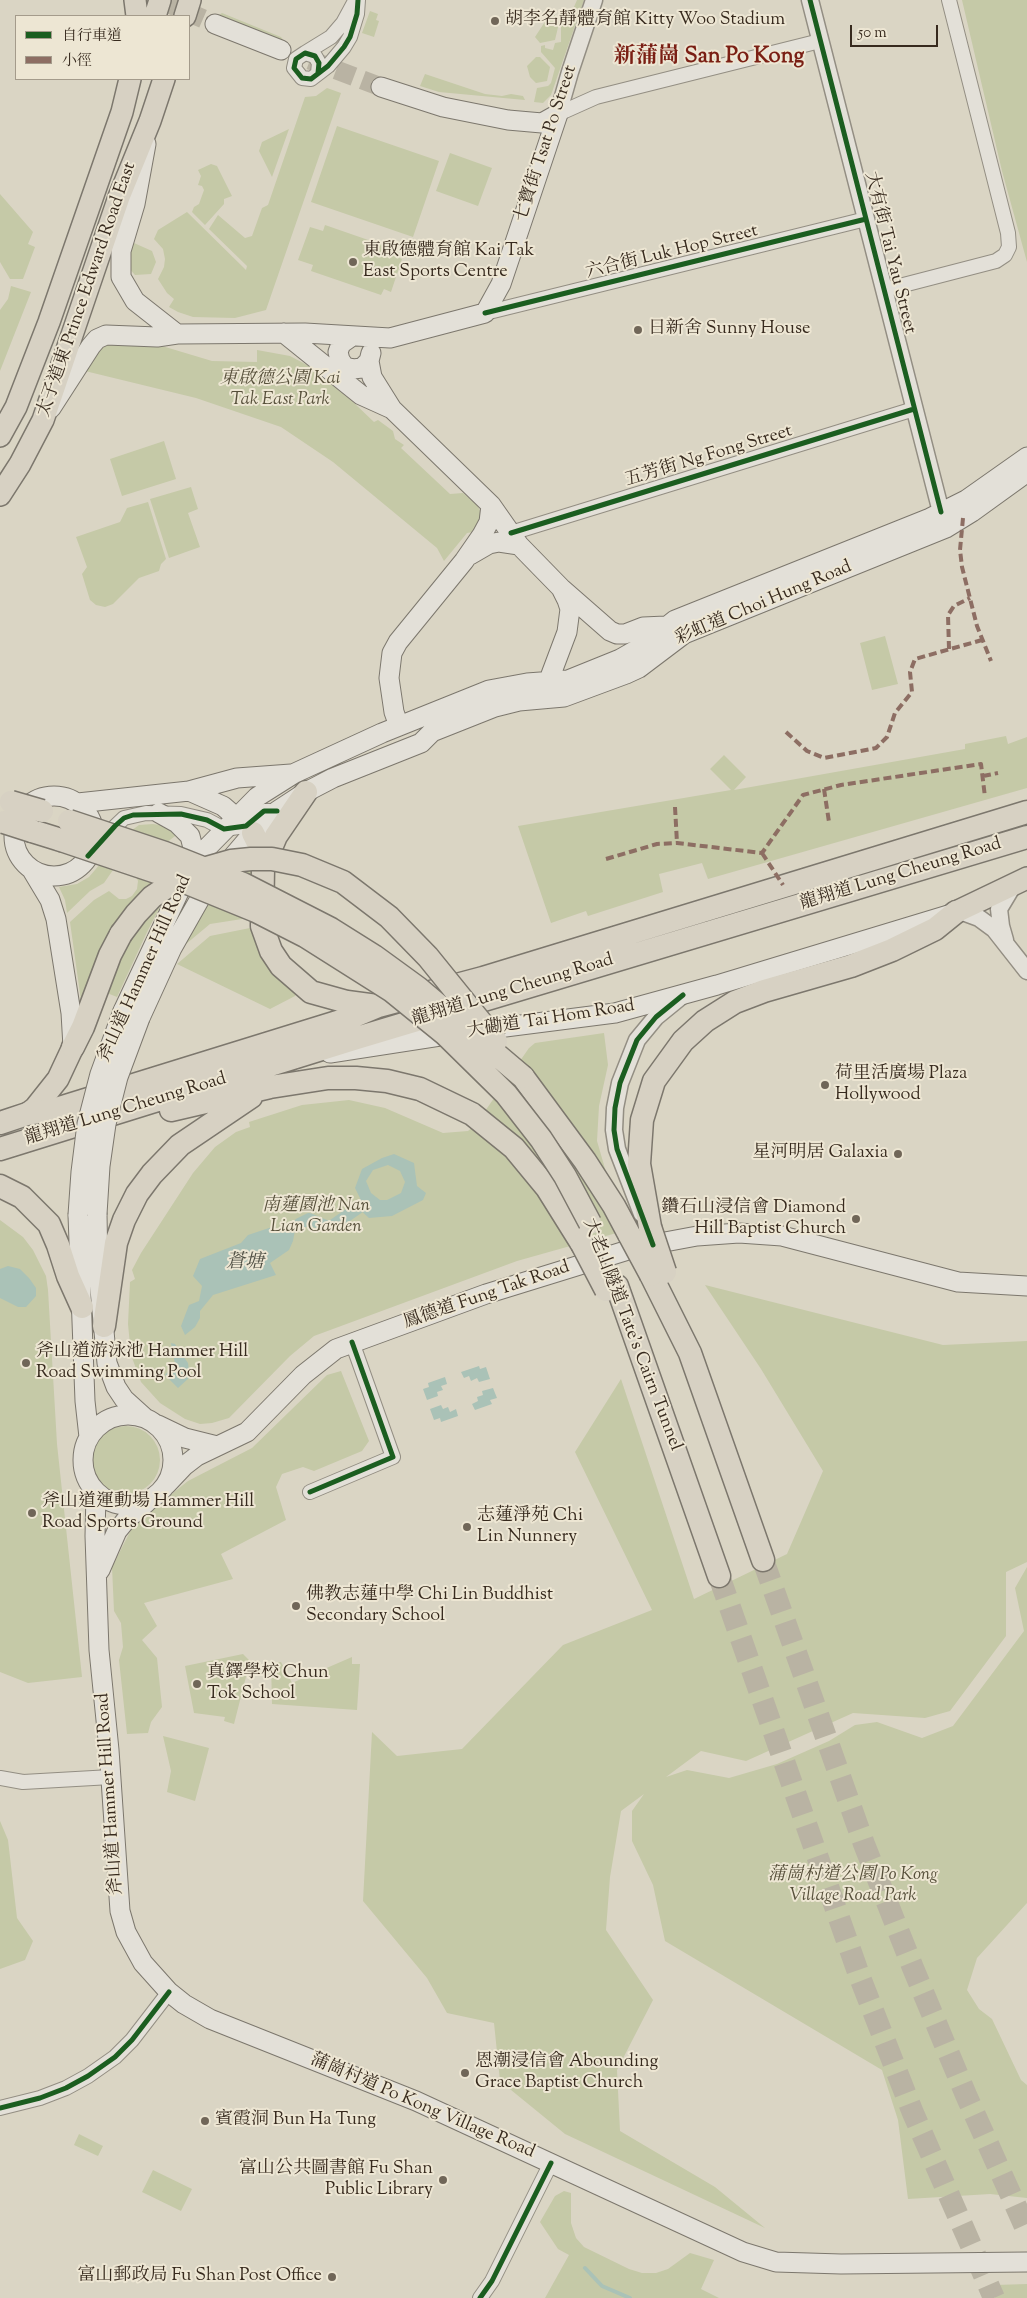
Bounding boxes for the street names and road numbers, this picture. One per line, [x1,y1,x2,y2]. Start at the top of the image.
street label: 七寶街 Tsat Po Street [511,63,583,225]
street label: 太子道東 Prince Edward Road East [34,160,142,420]
street label: 大有街 Tai Yau Street [858,170,920,336]
street label: 六合街 Luk Hop Street [584,221,760,285]
street label: 五芳街 Ng Fong Street [623,421,795,493]
street label: 彩虹道 Choi Hung Road [672,557,856,651]
street label: 龍翔道 Lung Cheung Road [798,834,1004,916]
street label: 斧山道 Hammer Hill Road [95,872,197,1066]
street label: 龍翔道 Lung Cheung Road [410,950,616,1032]
street label: 大磡道 Tai Hom Road [466,996,636,1044]
street label: 龍翔道 Lung Cheung Road [23,1069,229,1151]
street label: 大老山隧道 Tate's Cairn Tunnel [577,1216,685,1454]
street label: 鳳德道 Fung Tak Road [401,1257,573,1335]
street label: 斧山道 Hammer Hill Road [93,1692,129,1896]
street label: 蒲崗村道 Po Kong Village Road [306,2050,538,2164]

